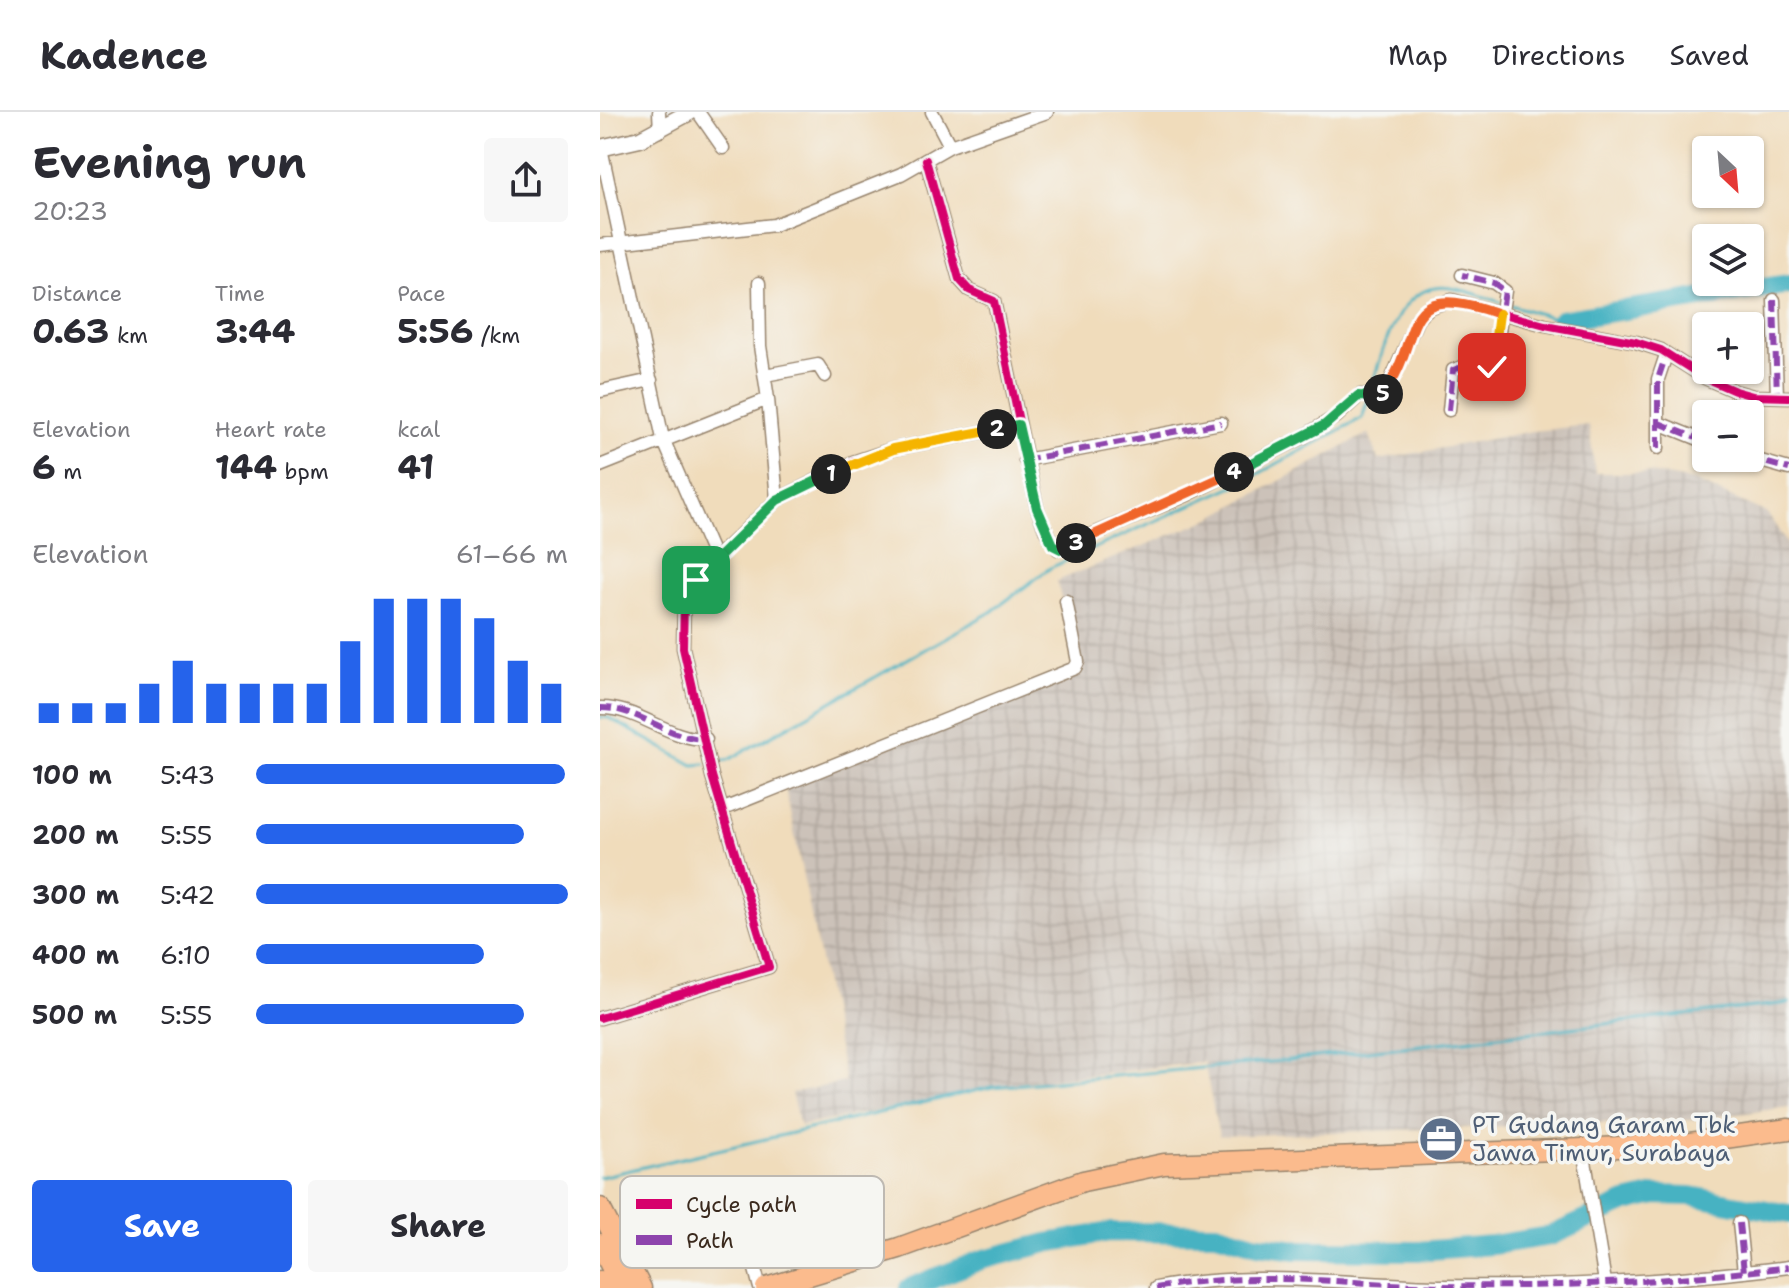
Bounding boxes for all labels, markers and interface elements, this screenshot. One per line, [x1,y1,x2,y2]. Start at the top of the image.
text: Kadence [40,30,208,81]
text: Map [1388,36,1448,74]
text: Directions [1492,36,1626,74]
text: Saved [1670,36,1749,74]
text: Evening run [32,133,306,192]
north arrow [1692,136,1764,208]
map controls [1692,136,1764,472]
button: share [484,138,568,222]
text: 20:23 [32,193,108,228]
button: layers [1692,224,1764,296]
text: Distance [32,279,122,308]
text: Time [215,279,265,308]
text: Pace [397,279,446,308]
text: 0.63 [32,308,109,354]
text: 3:44 [215,308,295,354]
text: 5:56 [397,308,473,354]
button: + [1692,312,1764,384]
text: km [109,321,148,350]
text: /km [473,321,520,350]
pin [1458,333,1526,401]
icon: check [1470,345,1514,389]
pin: 5 [1363,374,1403,414]
text: 5 [1376,379,1390,408]
button: − [1692,400,1764,472]
pin: 2 [977,409,1017,449]
text: 2 [989,414,1005,443]
text: Elevation [32,415,130,444]
text: Heart rate [215,415,327,444]
text: kcal [397,415,440,444]
text: 6 [32,444,56,490]
text: 144 [215,444,277,490]
text: 41 [397,444,434,490]
pin: 4 [1214,452,1254,492]
pin: 1 [811,454,851,494]
text: m [56,457,82,486]
text: bpm [277,457,329,486]
text: 4 [1226,457,1242,486]
text: 1 [826,459,836,488]
pin: 3 [1056,523,1096,563]
text: 3 [1068,528,1084,557]
text: Elevation [32,536,148,571]
text: 61–66 m [456,536,568,571]
pin [662,546,730,614]
icon: arrive [674,558,718,602]
text: 100 m [32,757,112,792]
text: 5:43 [160,757,215,792]
text: 200 m [32,817,119,852]
text: 5:55 [160,817,213,852]
text: 300 m [32,877,119,912]
text: 5:42 [160,877,215,912]
text: 400 m [32,937,119,972]
text: 6:10 [160,937,211,972]
text: 500 m [32,997,117,1032]
text: 5:55 [160,997,213,1032]
place label: PT Gudang Garam Tbk Jawa Timur, Surabaya [1472,1109,1736,1169]
office icon: PT Gudang Garam Tbk Jawa Timur, Surabaya [1417,1115,1465,1163]
legend [620,1176,884,1268]
button: Save [32,1180,292,1272]
button: Share [308,1180,568,1272]
text: Cycle path [686,1190,797,1219]
text: Path [686,1226,734,1255]

